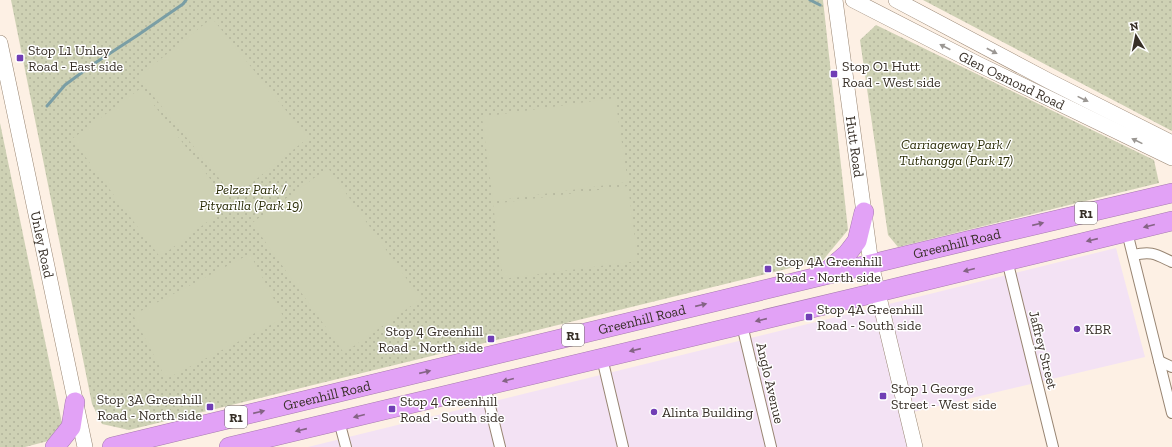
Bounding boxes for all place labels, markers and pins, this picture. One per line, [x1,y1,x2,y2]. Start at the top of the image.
place label: Stop L1 Unley Road - East side [28,42,124,75]
marker: Stop L1 Unley Road - East side [15,53,25,63]
place label: Stop O1 Hutt Road - West side [842,58,941,91]
marker: Stop O1 Hutt Road - West side [829,69,839,79]
place label: Stop 4A Greenhill Road - North side [776,253,882,286]
marker: Stop 4A Greenhill Road - North side [763,264,773,274]
place label: Stop 4A Greenhill Road - South side [817,301,923,334]
marker: Stop 4A Greenhill Road - South side [804,312,814,322]
place label: KBR [1085,321,1111,338]
place label: Stop 4 Greenhill Road - North side [378,323,483,356]
marker: KBR [1072,324,1082,334]
marker: Stop 4 Greenhill Road - North side [486,334,496,344]
place label: Stop 1 George Street - West side [891,380,997,413]
place label: Stop 3A Greenhill Road - North side [97,391,202,424]
marker: Stop 1 George Street - West side [878,391,888,401]
place label: Stop 4 Greenhill Road - South side [400,393,505,426]
marker: Stop 3A Greenhill Road - North side [205,402,215,412]
marker: Stop 4 Greenhill Road - South side [387,404,397,414]
place label: Alinta Building [662,404,753,421]
marker: Alinta Building [649,407,659,417]

